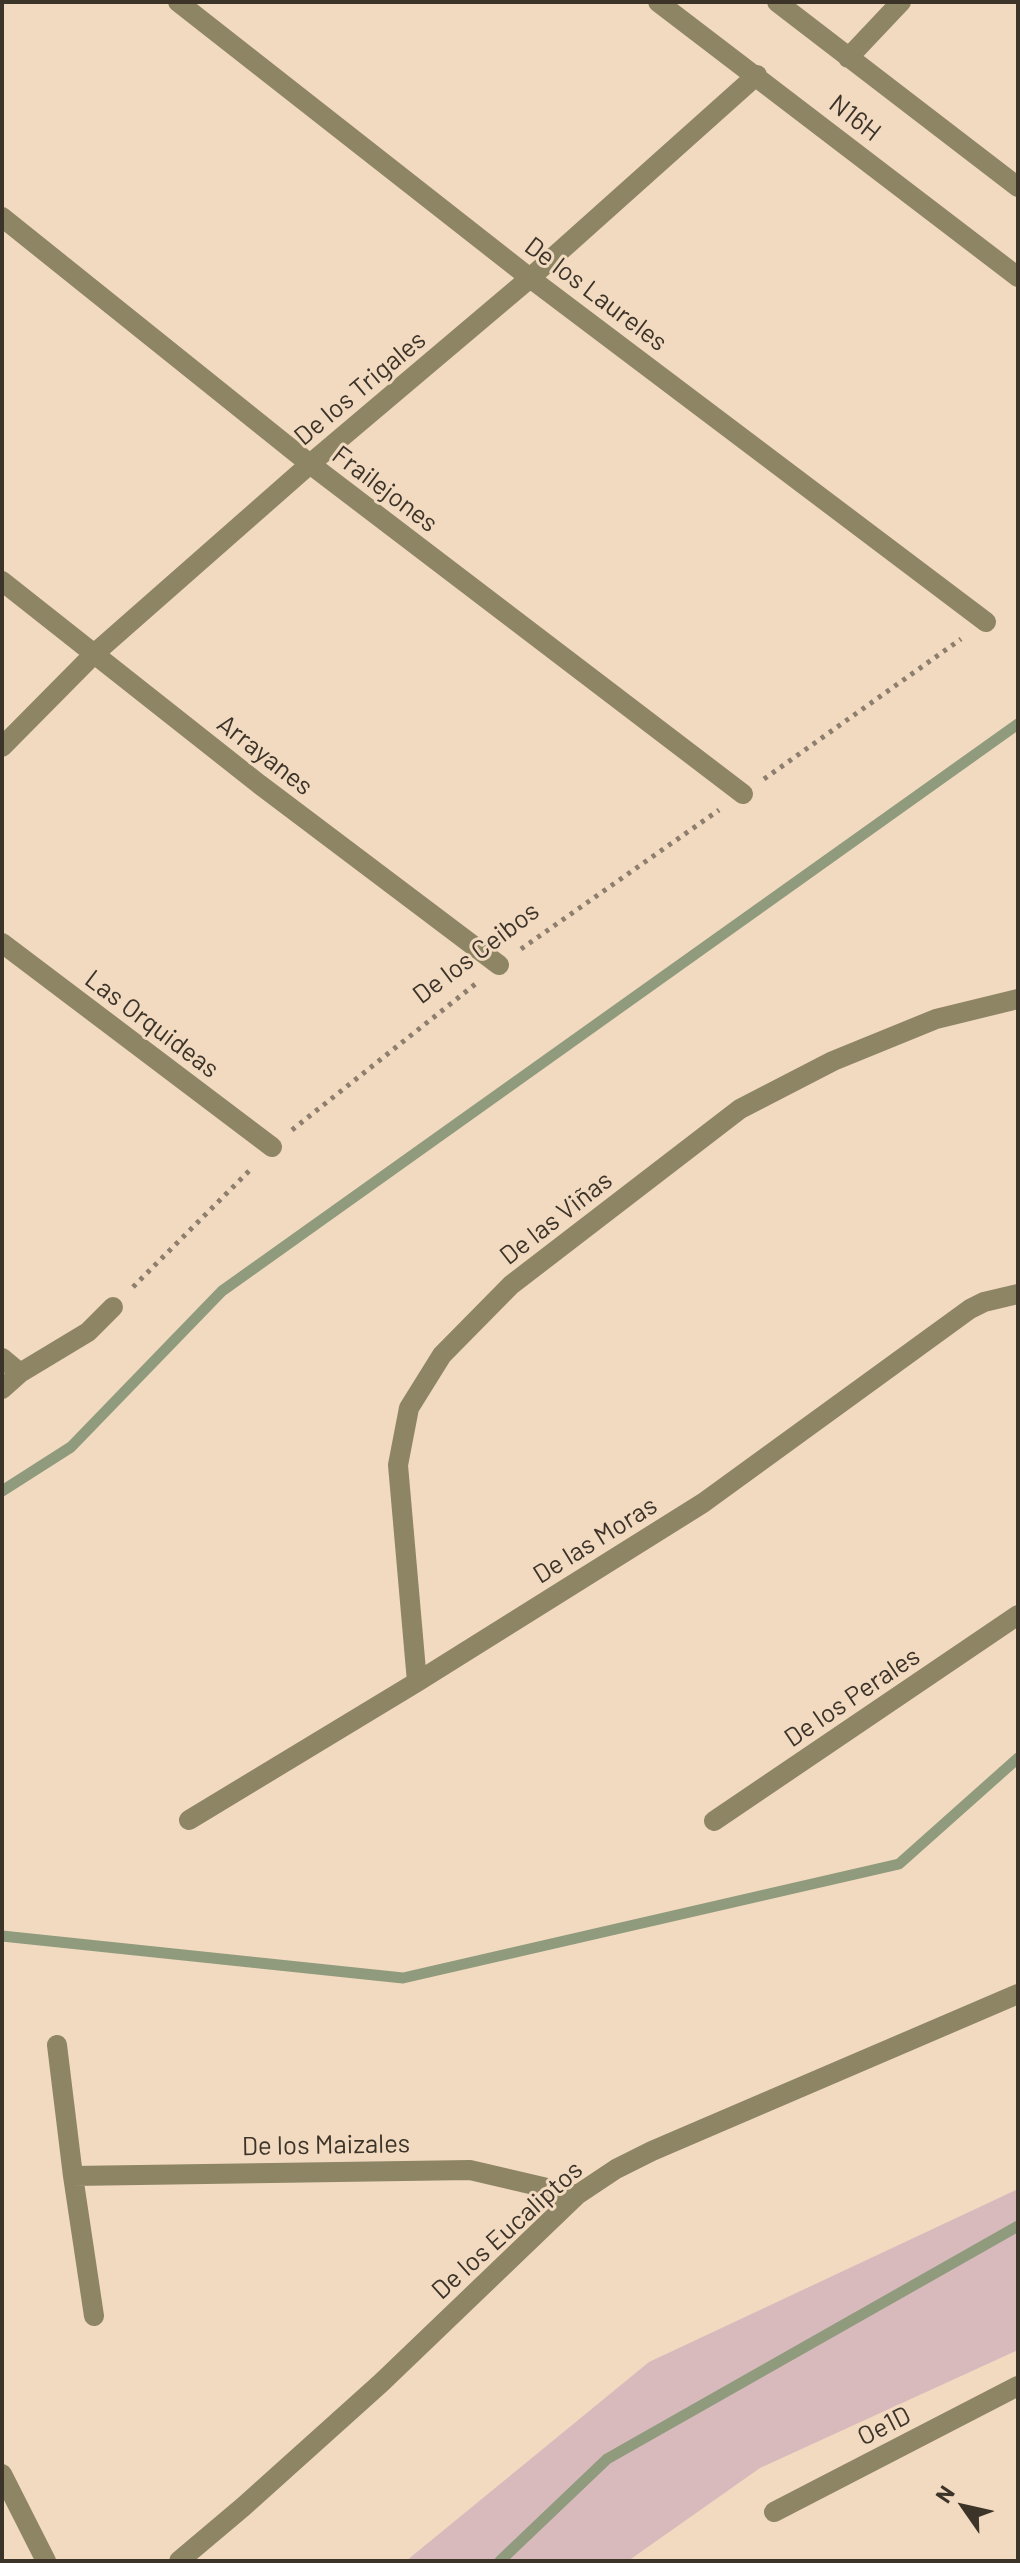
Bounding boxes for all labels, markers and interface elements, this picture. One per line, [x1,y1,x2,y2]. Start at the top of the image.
street label: N16H [823,88,887,148]
street label: De los Laureles [519,230,673,358]
street label: De los Trigales [288,324,432,452]
street label: Frailejones [326,439,444,539]
street label: Arrayanes [211,708,319,802]
street label: De los Ceibos [407,895,545,1011]
street label: Las Orquideas [79,963,225,1085]
street label: De las Viñas [494,1165,618,1271]
street label: De las Moras [527,1490,663,1590]
street label: De los Perales [778,1640,926,1754]
street label: De los Maizales [242,2128,410,2162]
street label: De los Eucaliptos [425,2154,589,2306]
street label: Oe1D [852,2400,916,2452]
north arrow [924,2467,1004,2547]
text: N [929,2480,959,2507]

